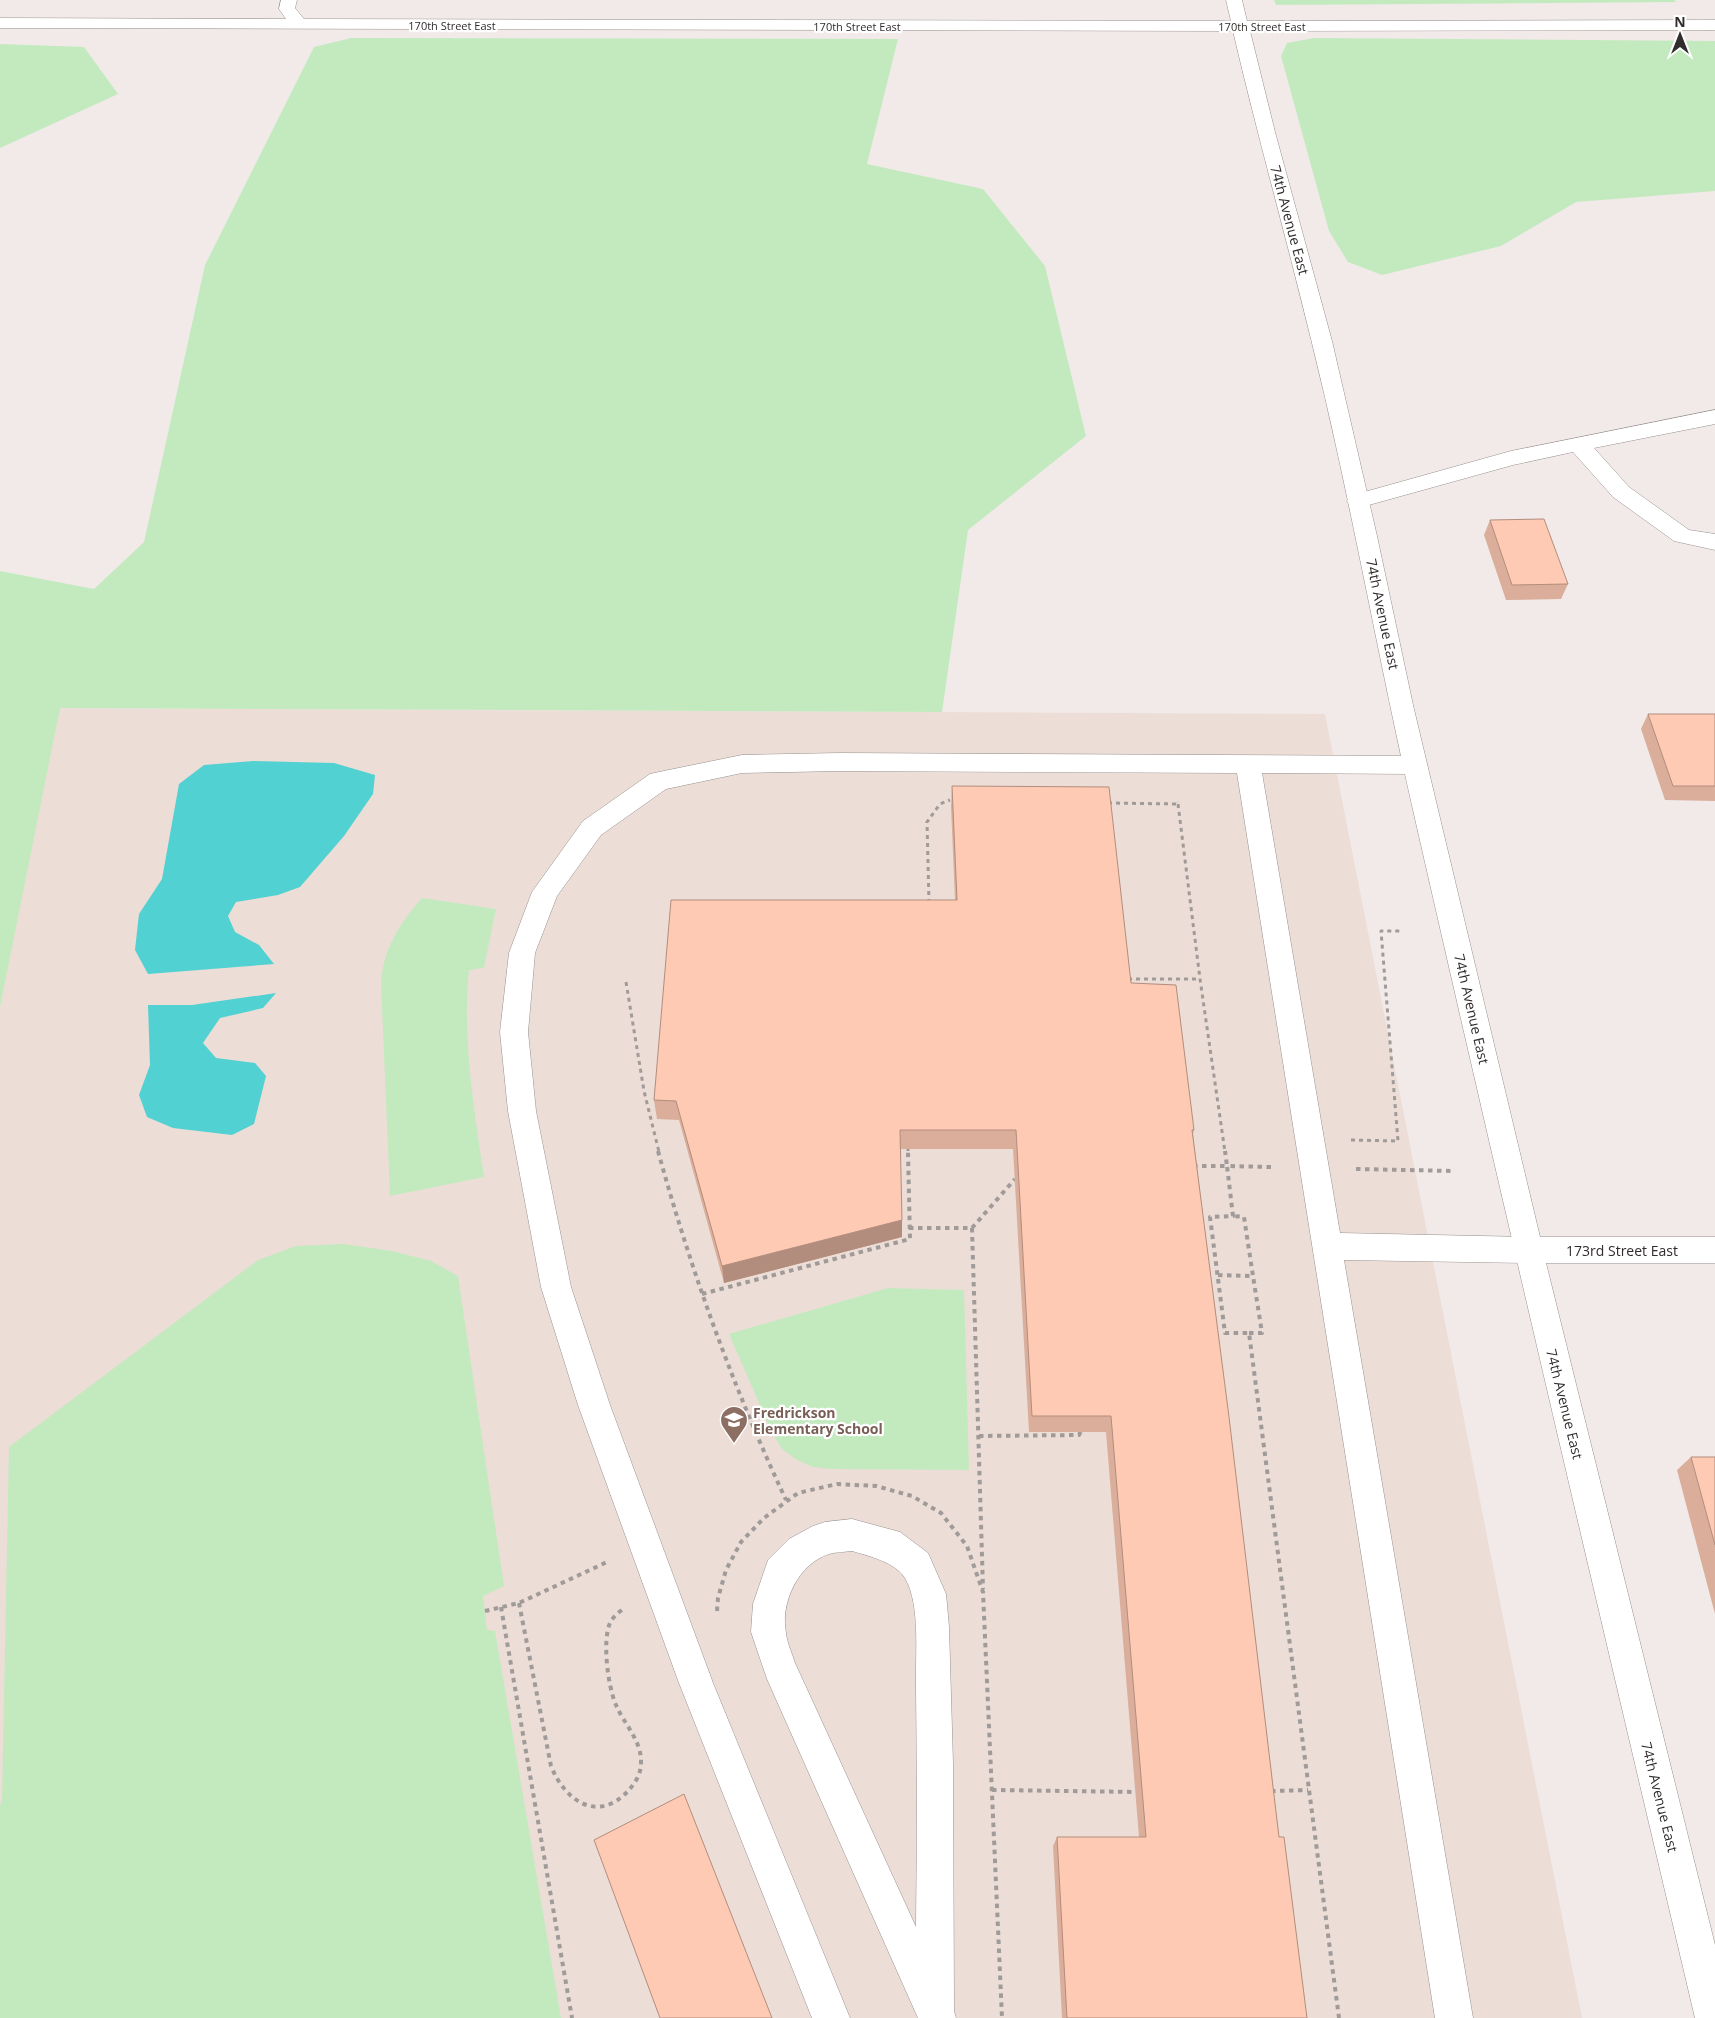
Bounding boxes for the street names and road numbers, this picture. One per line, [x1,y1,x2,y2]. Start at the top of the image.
street label: 170th Street East [408,18,496,33]
street label: 170th Street East [813,19,901,34]
street label: 170th Street East [1218,19,1306,34]
street label: 74th Avenue East [1266,163,1314,277]
street label: 74th Avenue East [1362,557,1404,671]
street label: 74th Avenue East [1450,952,1494,1066]
street label: 173rd Street East [1566,1241,1678,1260]
street label: 74th Avenue East [1542,1347,1588,1461]
street label: 74th Avenue East [1637,1740,1683,1854]

